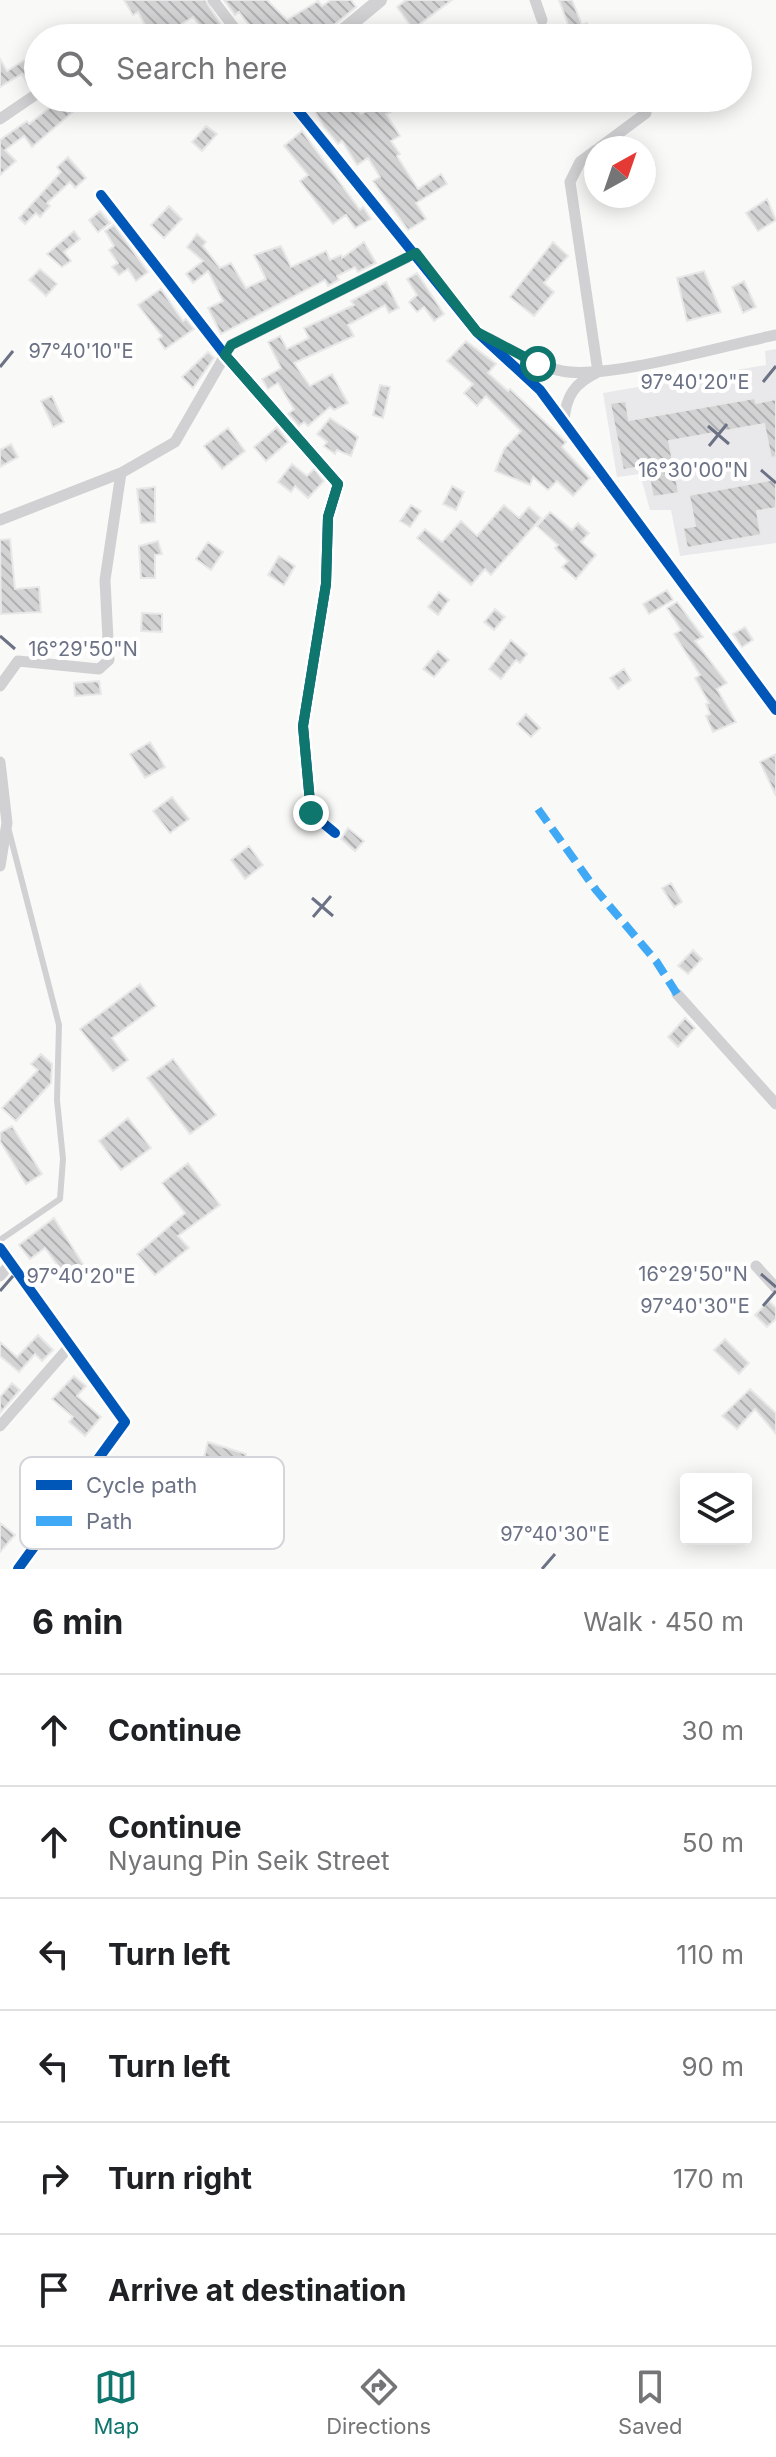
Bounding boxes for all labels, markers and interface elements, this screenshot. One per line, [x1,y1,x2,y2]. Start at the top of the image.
search box [24,24,752,112]
icon: search [52,46,96,90]
text: Search here [116,50,288,86]
north arrow [584,136,656,208]
text: 97°40'10"E [28,339,134,363]
route start [520,346,556,382]
text: 97°40'20"E [640,370,750,394]
text: 16°30'00"N [638,458,748,482]
text: 16°29'50"N [28,637,138,661]
route end [293,795,329,831]
text: 16°29'50"N [638,1262,748,1286]
text: 97°40'20"E [26,1264,136,1288]
text: 97°40'30"E [640,1294,750,1318]
legend [20,1457,284,1549]
text: Cycle path [86,1472,197,1498]
map controls [680,1473,752,1545]
button: layers [680,1473,752,1545]
text: Path [86,1508,133,1534]
text: 97°40'30"E [500,1522,610,1546]
text: 6 min [32,1601,124,1642]
text: Walk · 450 m [583,1606,744,1637]
icon: ahead [32,1708,76,1752]
text: Continue [108,1712,242,1748]
text: 30 m [681,1715,744,1746]
text: Continue [108,1809,242,1845]
icon: ahead [32,1820,76,1864]
text: 50 m [682,1827,744,1858]
text: Nyaung Pin Seik Street [108,1845,389,1876]
icon: left [32,1932,76,1976]
text: Turn left [108,1936,230,1972]
text: 110 m [676,1939,744,1970]
icon: left [32,2044,76,2088]
text: Turn left [108,2048,230,2084]
text: 90 m [681,2051,744,2082]
icon: right [32,2156,76,2200]
text: Turn right [108,2160,252,2196]
text: 170 m [673,2163,744,2194]
icon: arrive [32,2268,76,2312]
text: Arrive at destination [108,2272,406,2308]
tab: Map [94,2365,139,2439]
tab: Directions [326,2365,431,2439]
tab: Saved [618,2365,682,2439]

